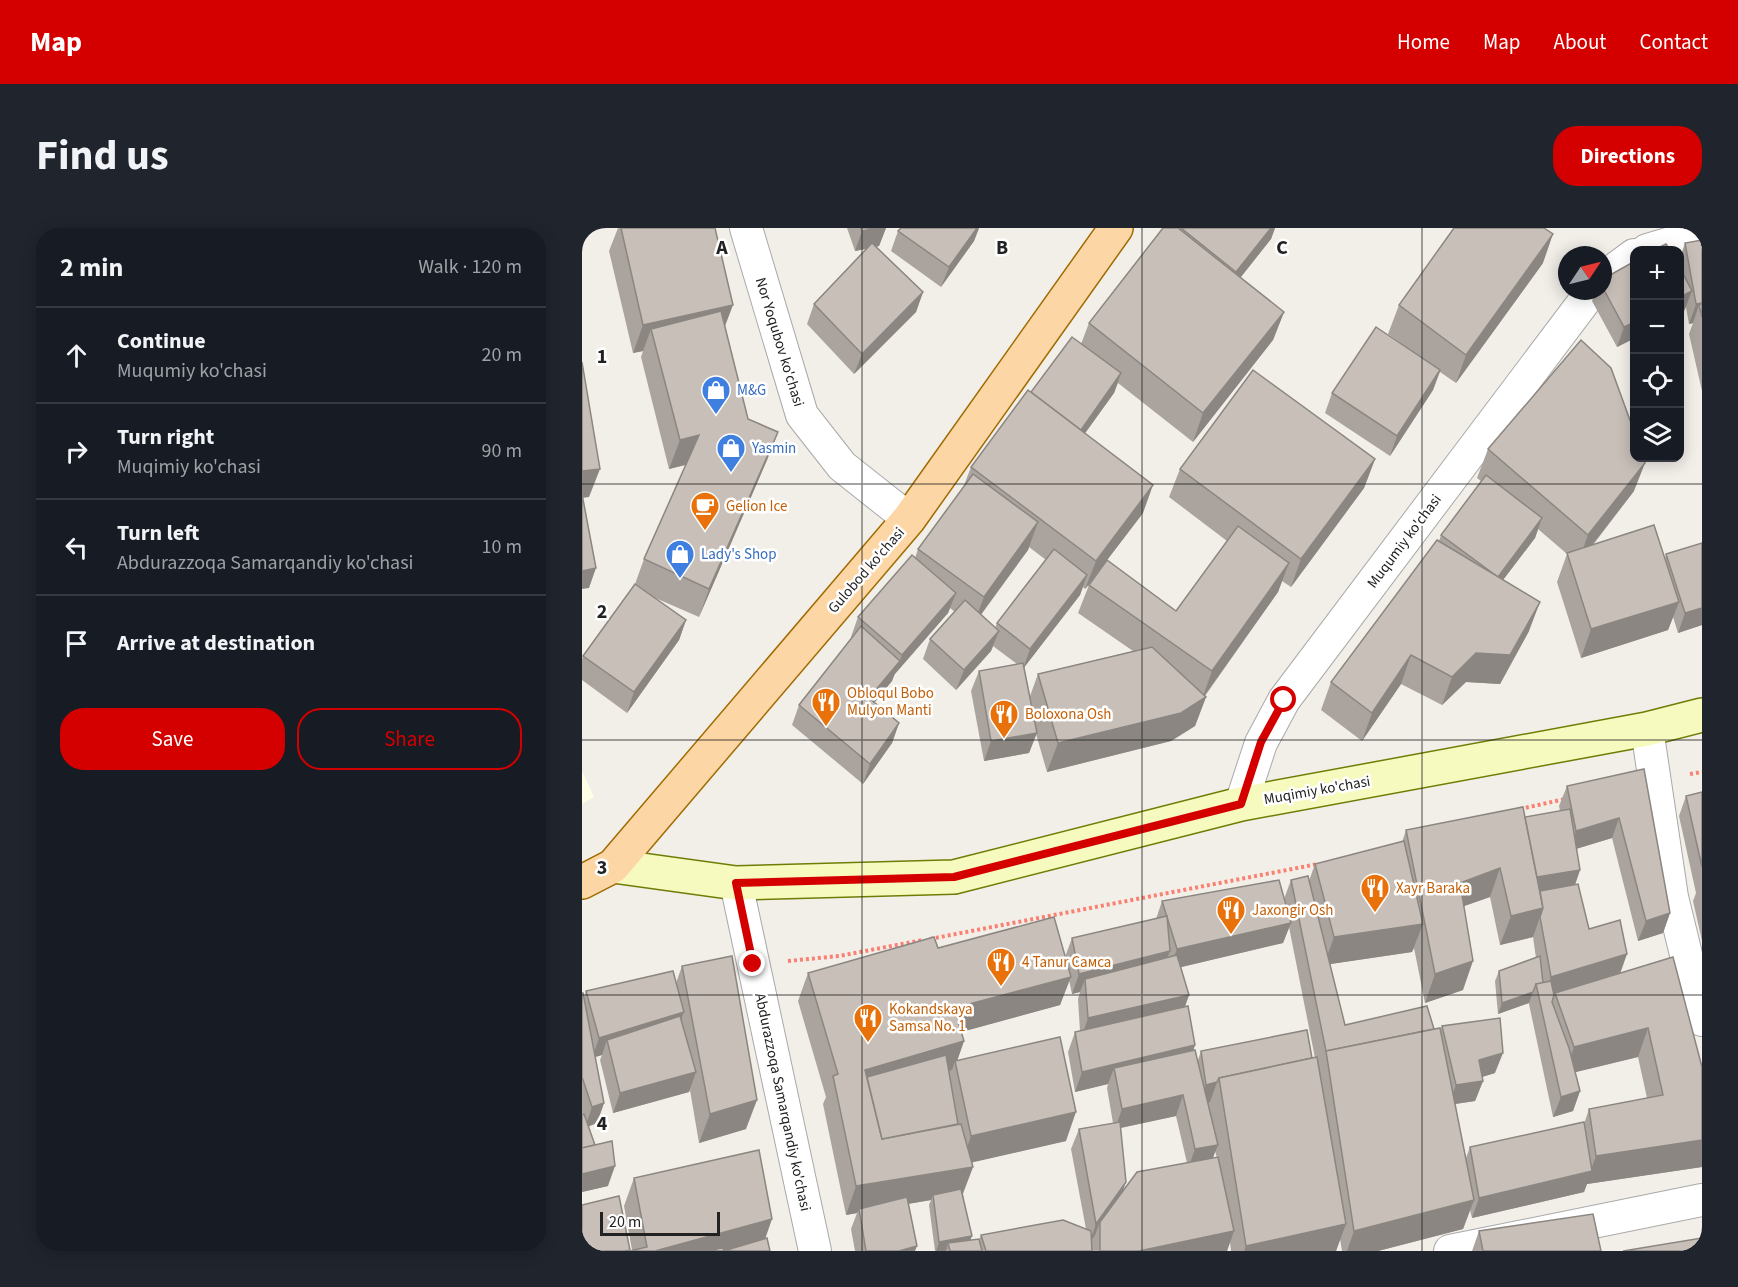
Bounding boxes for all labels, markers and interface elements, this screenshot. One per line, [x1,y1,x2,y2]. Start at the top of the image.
text: Map [30,22,82,62]
text: Home [1397,27,1450,57]
text: Map [1483,27,1521,57]
text: About [1554,27,1606,57]
text: Contact [1639,27,1708,57]
text: Find us [36,126,169,186]
button: Directions [1553,126,1702,186]
text: A [715,234,728,262]
text: B [996,234,1008,262]
text: C [1276,234,1288,262]
north arrow [1558,246,1612,300]
map controls [1630,246,1684,462]
button: + [1630,246,1684,300]
text: 2 min [60,249,123,286]
text: Walk · 120 m [418,253,522,281]
street label: Nor Yoqubov ko'chasi [750,275,809,409]
button: − [1630,300,1684,354]
text: Continue [117,325,206,357]
icon: ahead [60,339,93,372]
text: 20 m [482,341,522,369]
text: 1 [597,343,607,371]
button: locate [1630,354,1684,408]
text: Muqumiy ko'chasi [117,357,267,385]
shop icon: M&G [700,374,732,416]
place label: M&G [737,380,766,401]
button: layers [1630,408,1684,462]
text: Turn right [117,421,214,453]
shop icon: Yasmin [715,432,747,474]
icon: right [60,435,93,468]
text: 90 m [482,437,522,465]
place label: Yasmin [751,438,796,459]
text: Muqimiy ko'chasi [117,453,261,481]
cafe icon: Gelion Ice [689,490,721,532]
street label: Muqumiy ko'chasi [1362,490,1447,592]
place label: Gelion Ice [726,496,787,517]
text: Turn left [117,517,199,549]
street label: Gulobod ko'chasi [823,523,910,618]
icon: left [60,531,93,564]
text: 10 m [482,533,522,561]
shop icon: Lady's Shop [664,538,696,580]
place label: Lady's Shop [701,544,777,565]
text: Abdurazzoqa Samarqandiy ko'chasi [117,549,414,577]
text: 2 [597,598,607,626]
icon: arrive [60,627,93,660]
text: Arrive at destination [117,627,315,659]
place label: Obloqul Bobo Mulyon Manti [847,683,934,721]
restaurant icon: Obloqul Bobo Mulyon Manti [810,686,842,728]
route start [1270,686,1296,712]
restaurant icon: Boloxona Osh [988,698,1020,740]
place label: Boloxona Osh [1025,704,1111,725]
button: Save [60,708,285,770]
button: Share [297,708,522,770]
street label: Muqimiy ko'chasi [1262,771,1372,810]
text: 3 [597,854,607,882]
restaurant icon: Xayr Baraka [1359,872,1391,914]
place label: Xayr Baraka [1396,878,1470,899]
restaurant icon: Jaxongir Osh [1215,894,1247,936]
place label: Jaxongir Osh [1252,900,1333,921]
restaurant icon: 4 Tanur Самса [985,946,1017,988]
route end [739,950,765,976]
place label: 4 Tanur Самса [1022,952,1111,973]
street label: Abdurazzoqa Samarqandiy ko'chasi [749,991,816,1213]
place label: Kokandskaya Samsa No. 1 [889,999,972,1037]
restaurant icon: Kokandskaya Samsa No. 1 [852,1002,884,1044]
text: 4 [597,1110,608,1138]
scale bar [600,1209,720,1236]
text: 20 m [609,1211,641,1233]

